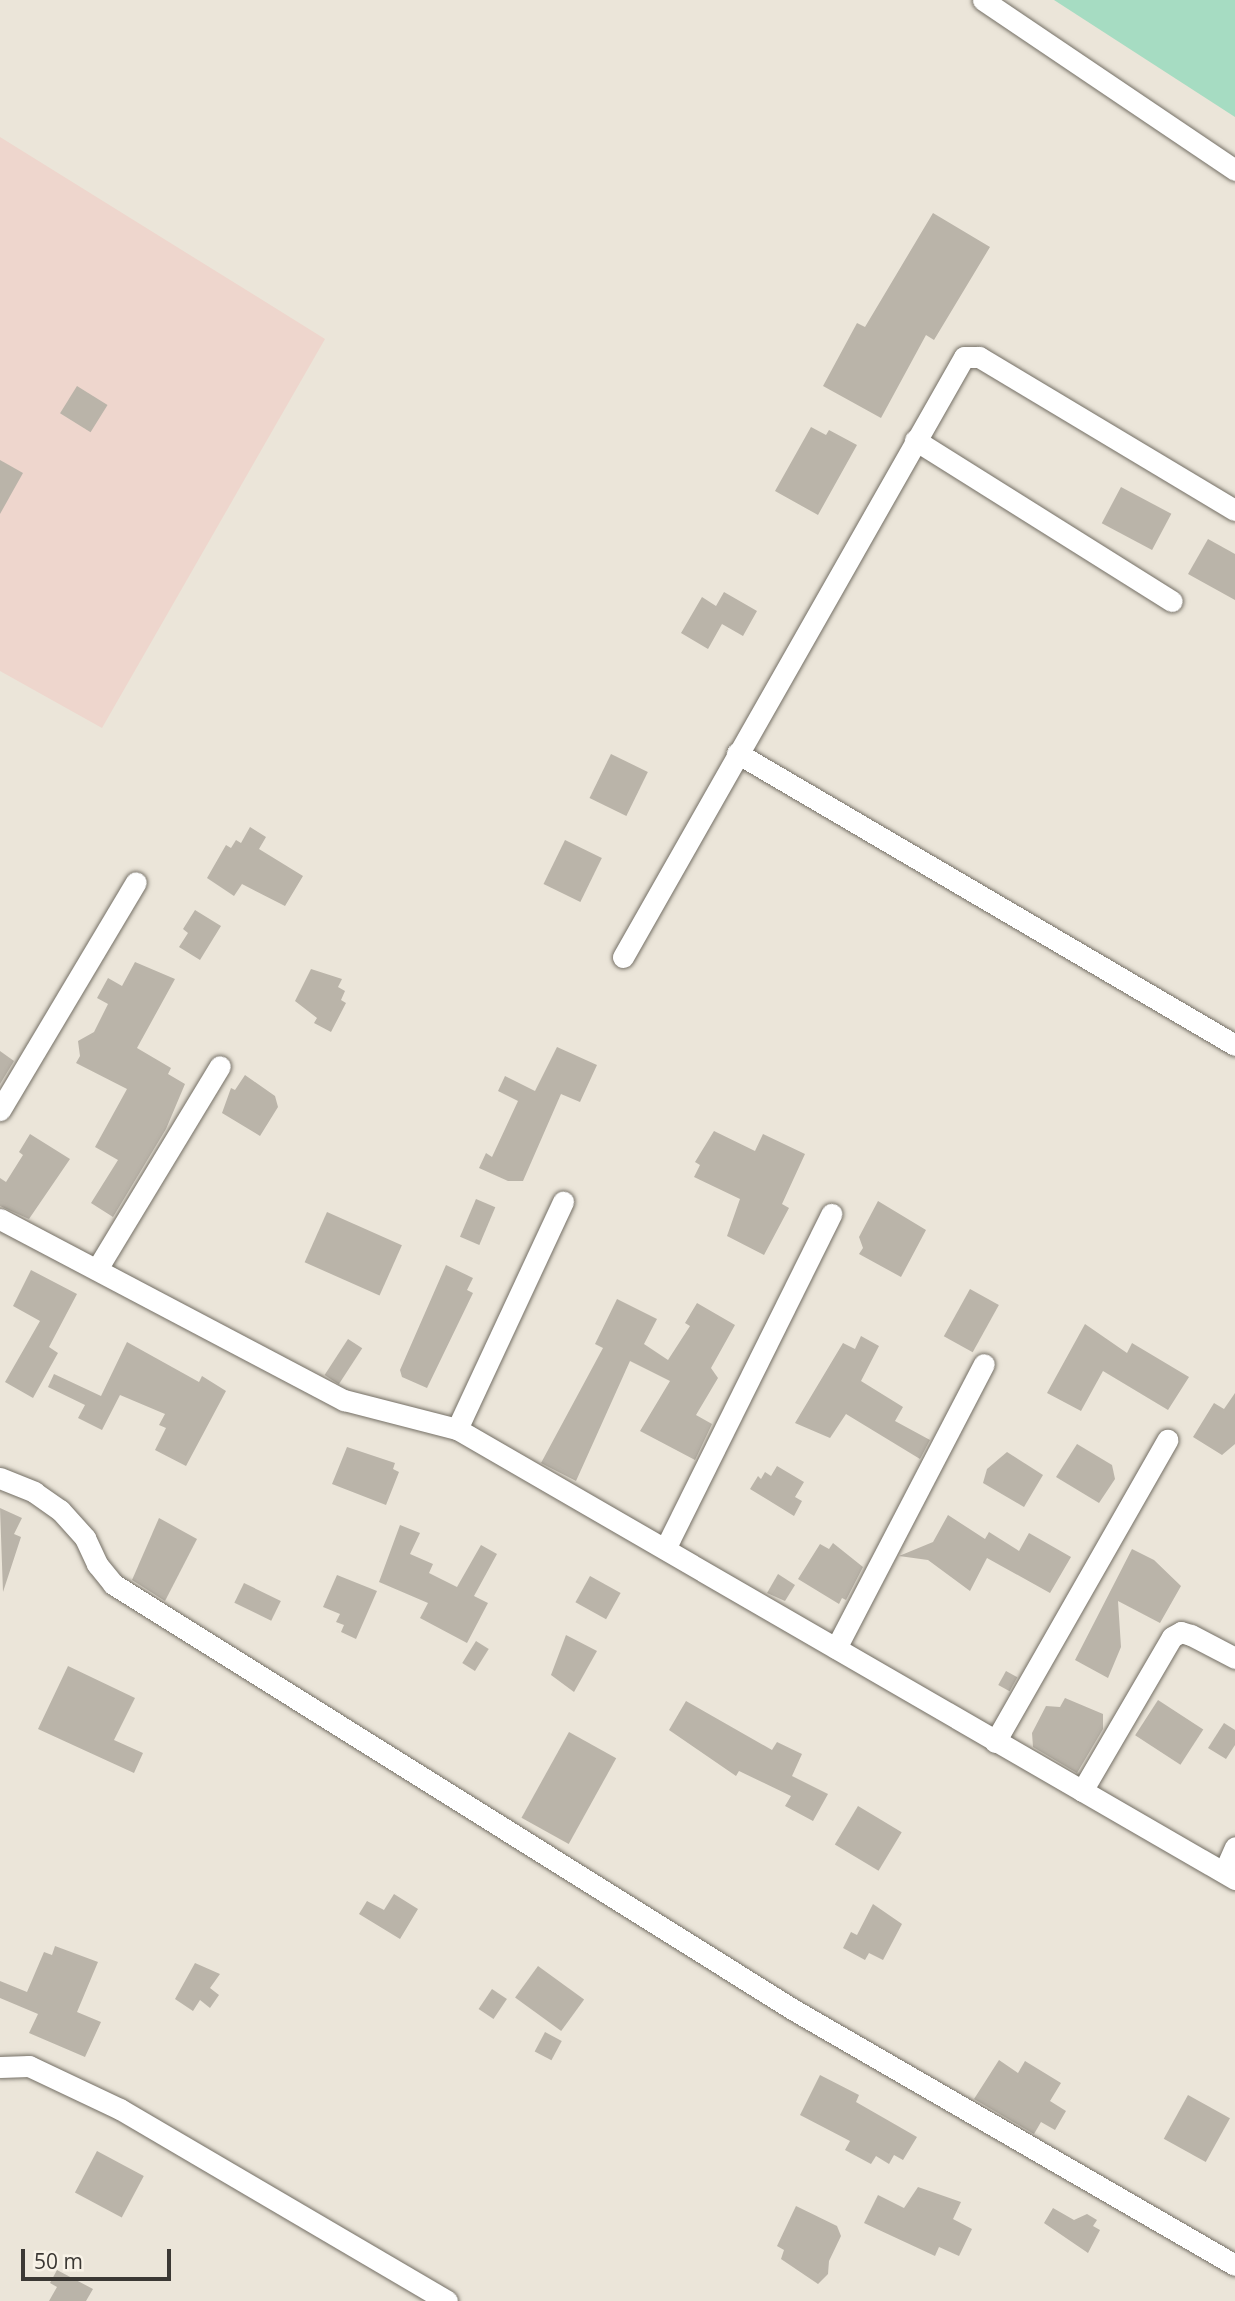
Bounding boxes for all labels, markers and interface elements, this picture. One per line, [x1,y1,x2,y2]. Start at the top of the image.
scale bar [24,2234,175,2278]
text: 50 m [34,2247,83,2275]

